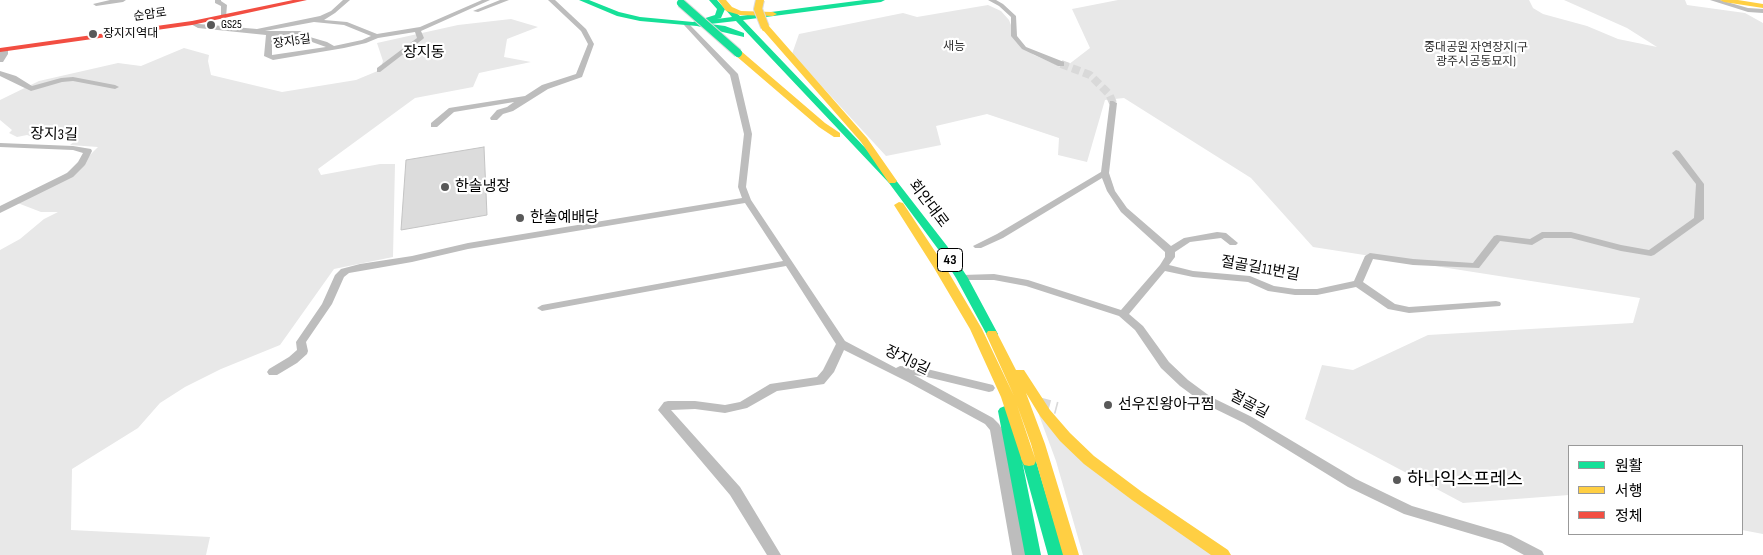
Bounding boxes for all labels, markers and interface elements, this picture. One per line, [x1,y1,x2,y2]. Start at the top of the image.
street label: 순암로 [133,6,167,24]
place label: GS25 [221,18,242,32]
marker: GS25 [205,19,217,31]
place label: 장지지역대 [103,27,158,41]
marker: 장지지역대 [87,28,99,40]
street label: 장지5길 [272,32,312,52]
park label: 새능 [943,40,965,54]
park label: 중대공원 자연장지(구 광주시공동묘지) [1424,41,1528,69]
district label: 장지동 [403,44,445,62]
street label: 장지3길 [30,125,78,145]
street label: 회안대로 [904,177,952,231]
place label: 한솔냉장 [455,178,510,196]
marker: 한솔냉장 [439,181,451,193]
place label: 한솔예배당 [530,209,599,227]
marker: 한솔예배당 [514,212,526,224]
road number: 43 [938,248,962,272]
street label: 절골길11번길 [1219,253,1301,285]
street label: 장지9길 [881,342,933,380]
street label: 절골길 [1226,387,1272,423]
place label: 선우진왕아구찜 [1118,396,1215,414]
marker: 선우진왕아구찜 [1102,399,1114,411]
legend [1568,445,1743,535]
text: 원활 [1615,457,1643,476]
place label: 하나익스프레스 [1407,469,1523,491]
marker: 하나익스프레스 [1391,474,1403,486]
text: 서행 [1615,482,1643,501]
text: 정체 [1615,507,1643,526]

